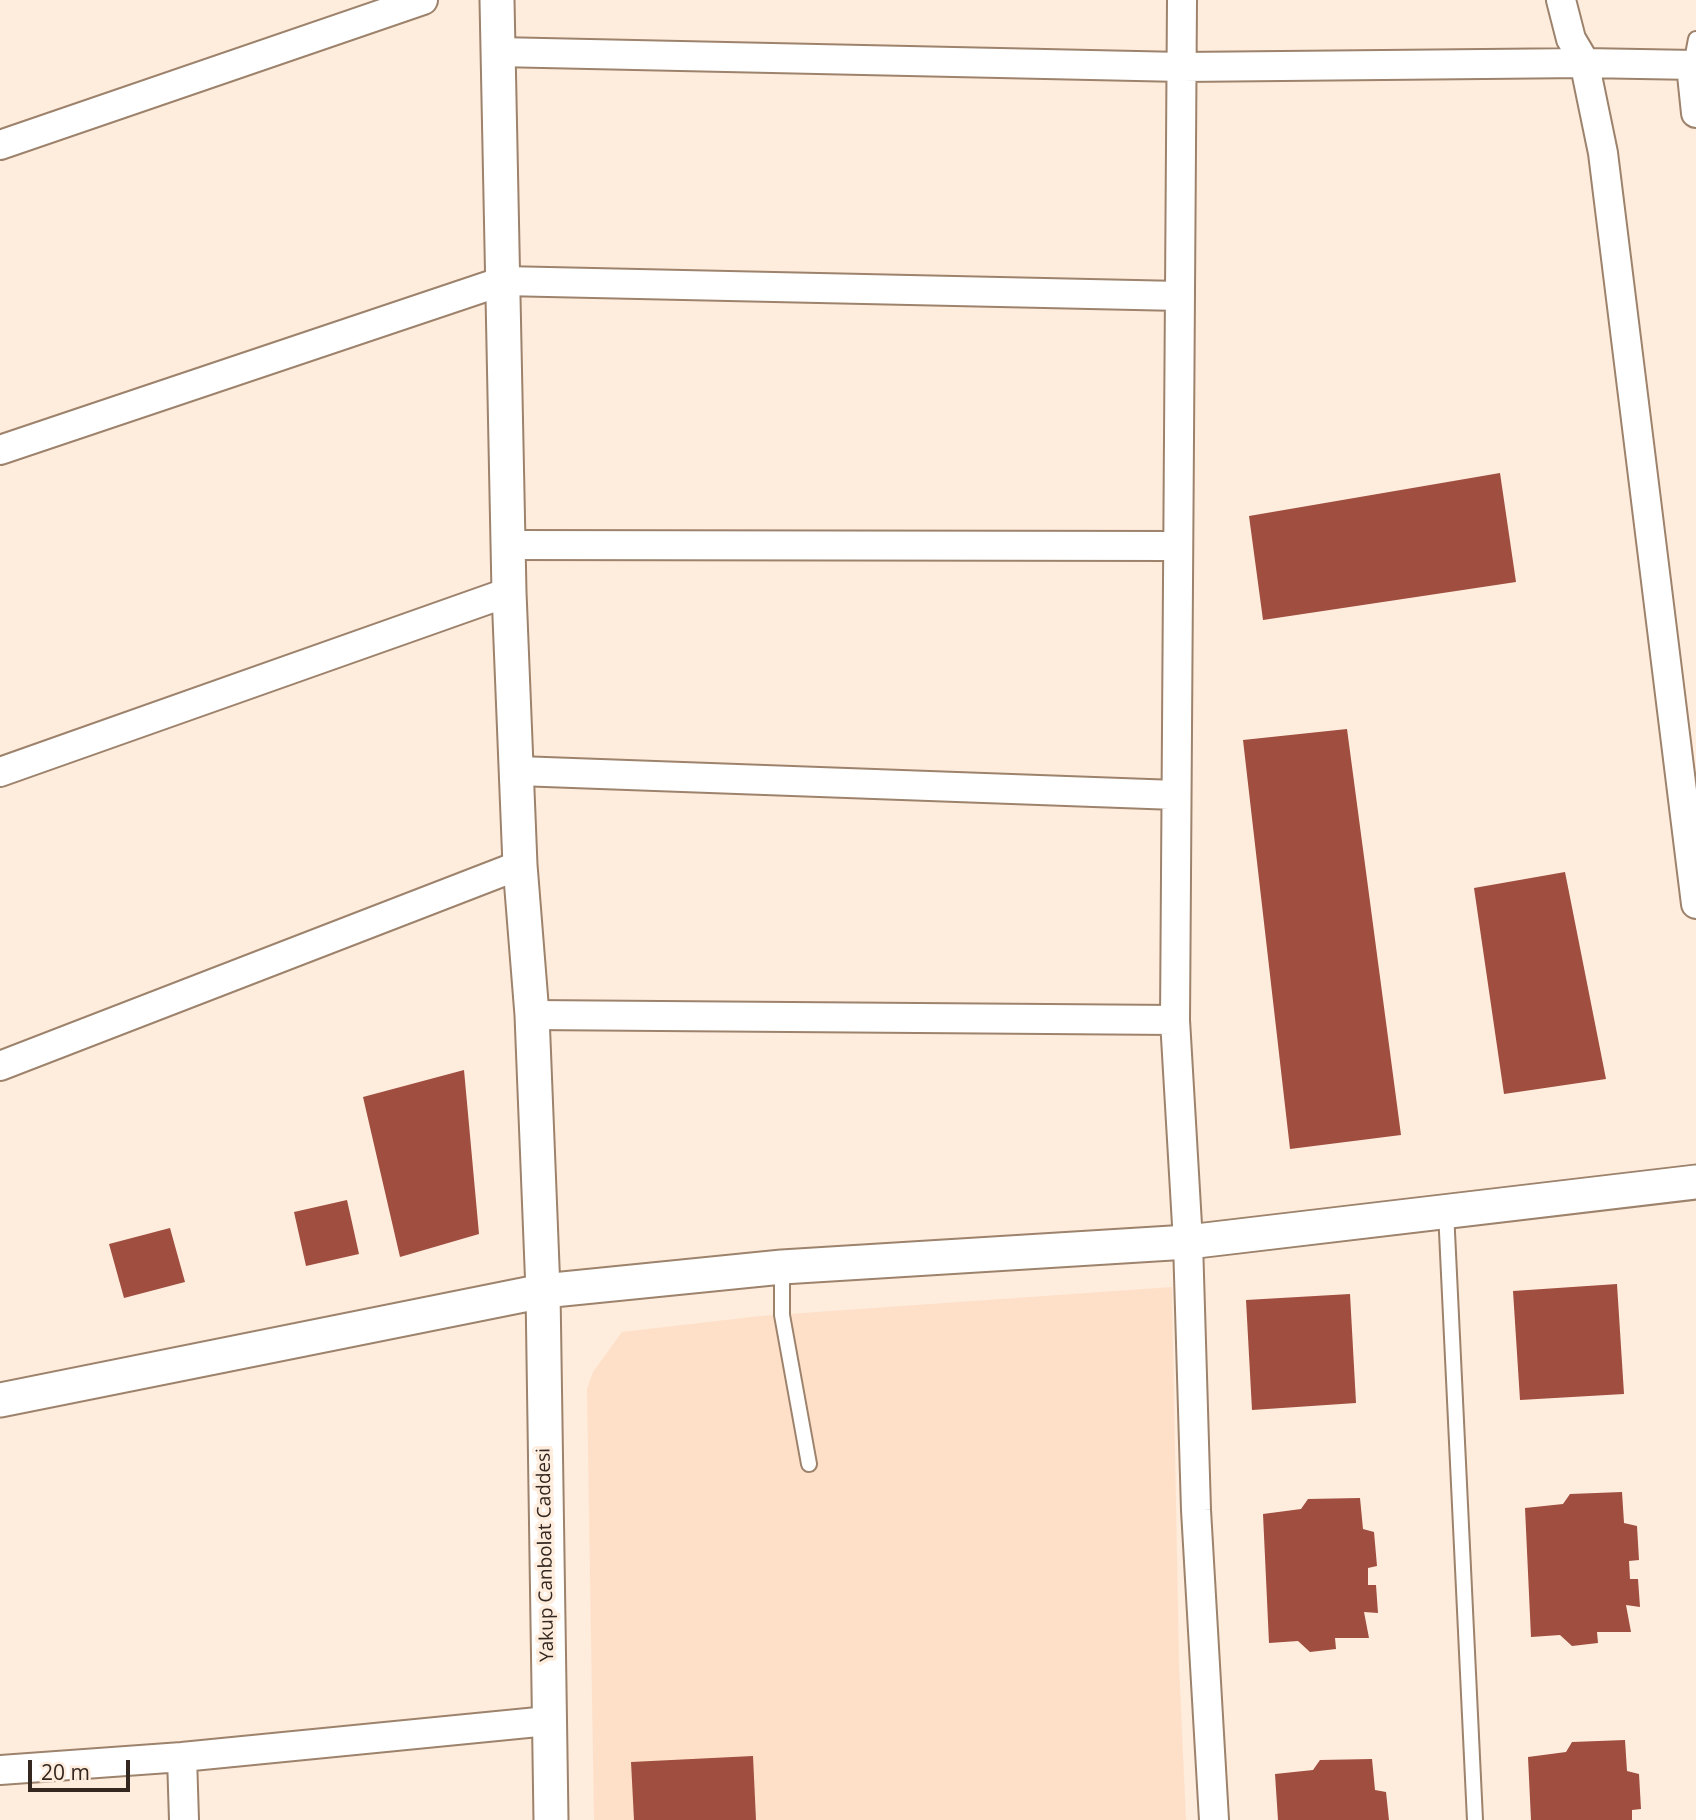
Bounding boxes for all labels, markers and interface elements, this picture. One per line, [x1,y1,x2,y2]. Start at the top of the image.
street label: Yakup Canbolat Caddesi [533,1448,559,1662]
scale bar [32,1746,133,1790]
text: 20 m [41,1758,90,1786]

